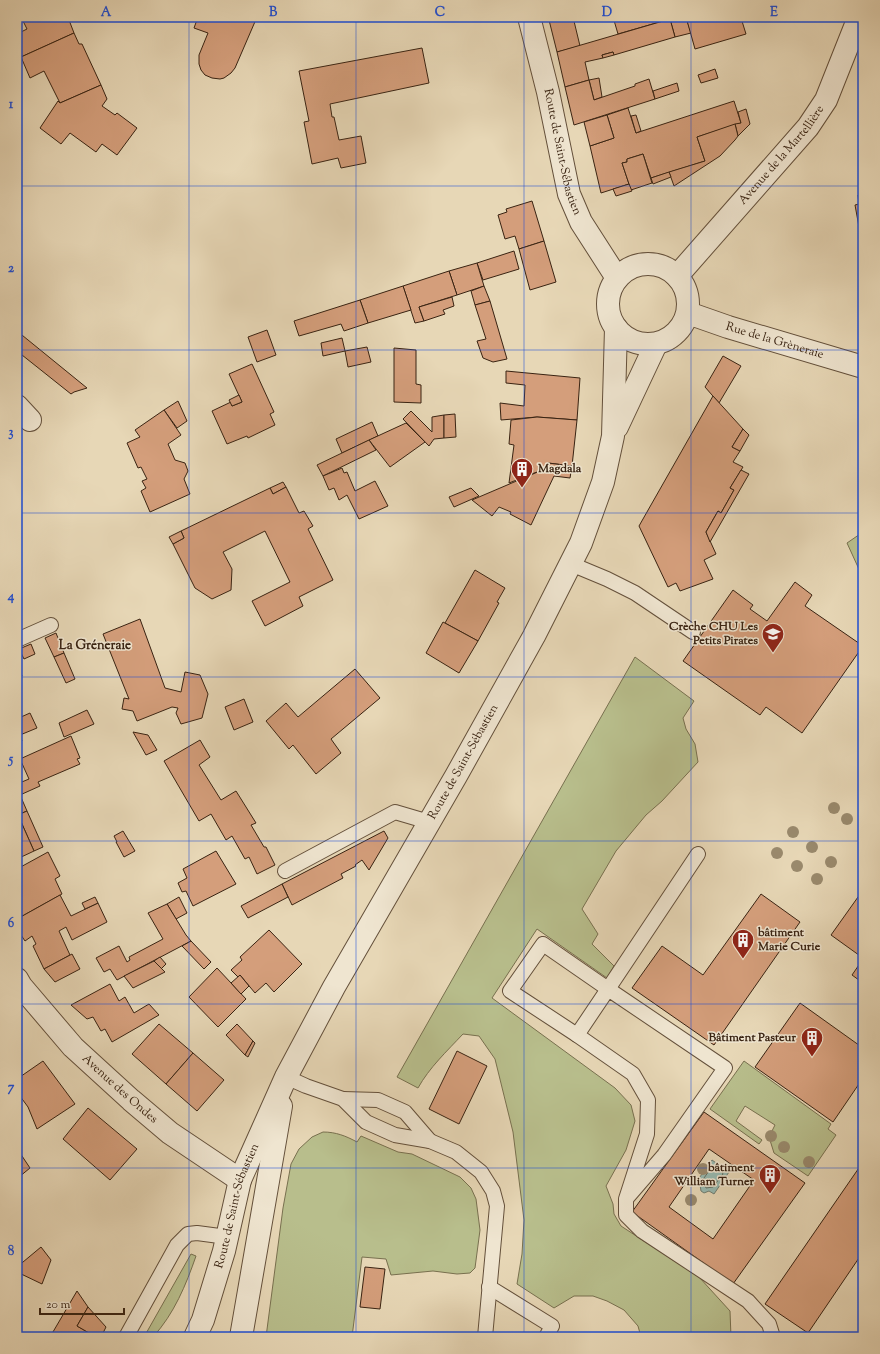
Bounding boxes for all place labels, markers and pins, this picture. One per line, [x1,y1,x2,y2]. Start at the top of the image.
building icon: Magdala [509,456,535,489]
place label: Magdala [537,460,582,478]
place label: Crèche CHU Les Petits Pirates [669,618,758,650]
school or university icon: Crèche CHU Les Petits Pirates [760,621,786,654]
place label: bâtiment Marie Curie [757,924,821,956]
building icon: bâtiment Marie Curie [730,927,756,960]
building icon: Bâtiment Pasteur [799,1025,825,1058]
place label: Bâtiment Pasteur [708,1029,796,1047]
place label: bâtiment William Turner [673,1159,755,1191]
building icon: bâtiment William Turner [757,1162,783,1195]

